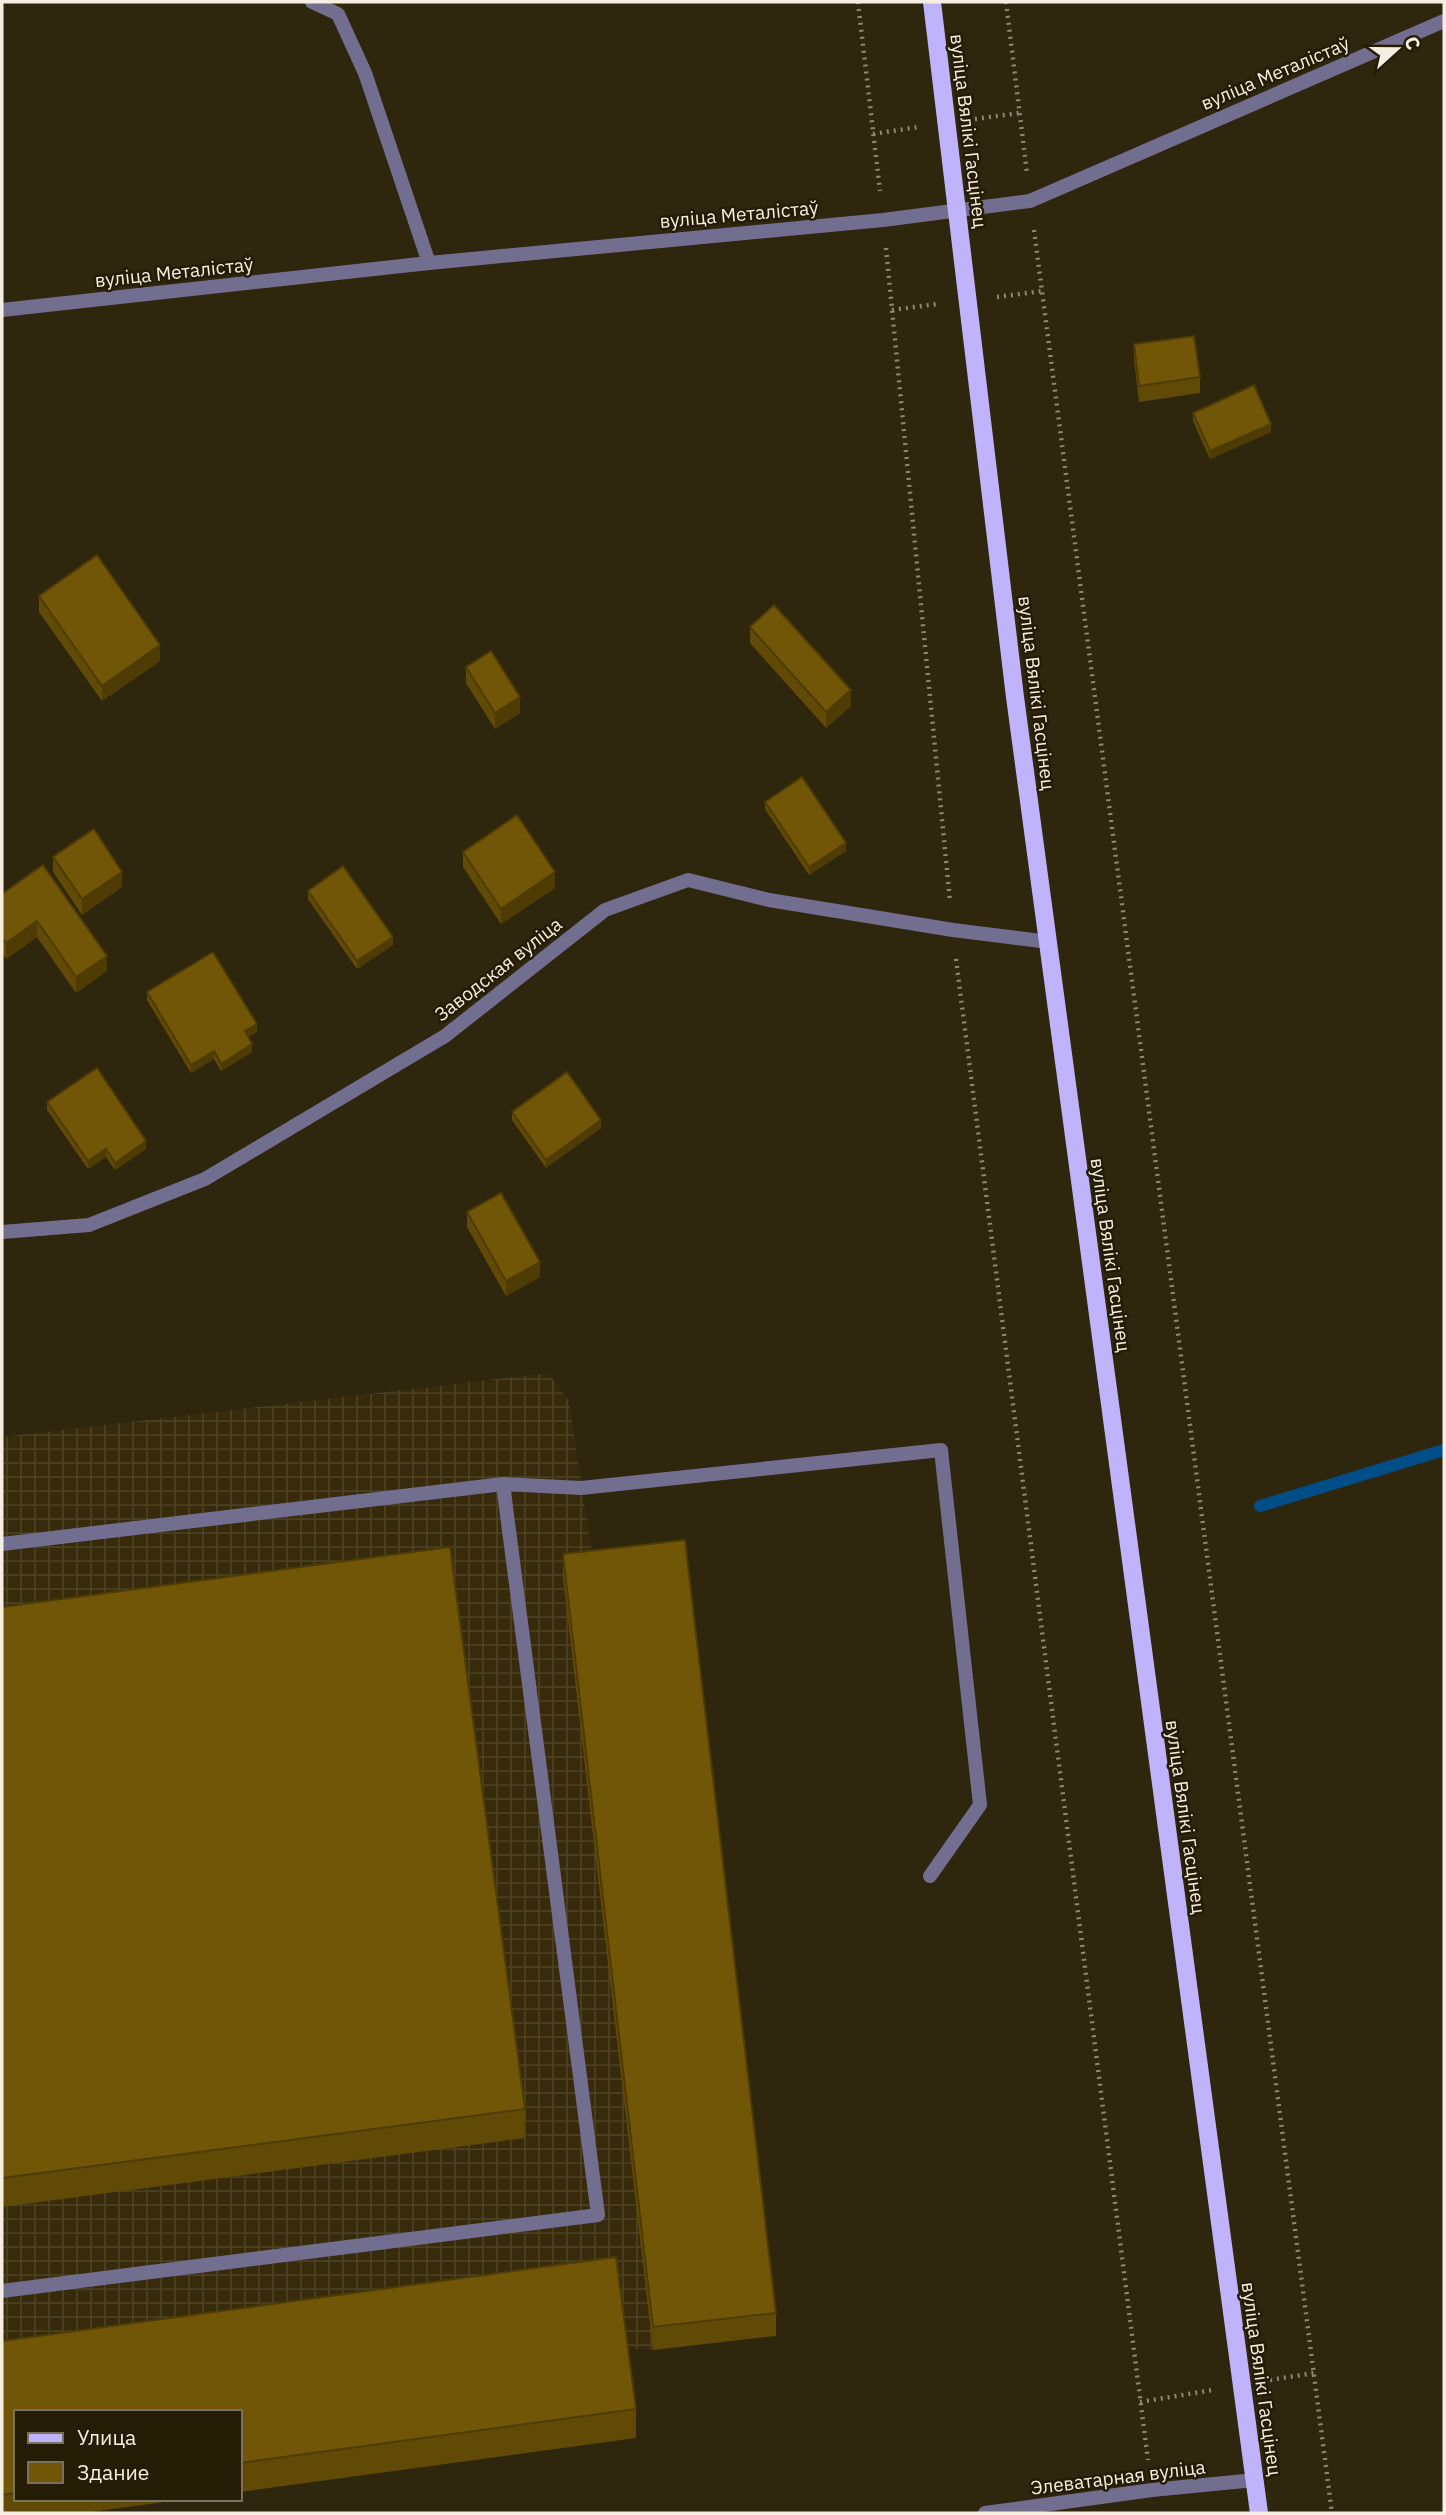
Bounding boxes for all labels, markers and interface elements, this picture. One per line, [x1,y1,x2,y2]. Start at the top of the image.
north arrow [1362,14,1432,84]
street label: вуліца Металістаў [1197,31,1353,115]
street label: вуліца Вялікі Гасцінец [945,32,993,230]
text: С [1399,33,1426,53]
street label: вуліца Металістаў [659,195,820,233]
street label: вуліца Металістаў [94,252,255,292]
street label: вуліца Вялікі Гасцінец [1013,594,1061,792]
street label: Заводская вуліца [429,912,567,1026]
street label: вуліца Вялікі Гасцінец [1086,1156,1136,1354]
street label: вуліца Вялікі Гасцінец [1161,1718,1211,1916]
street label: вуліца Вялікі Гасцінец [1237,2280,1287,2478]
legend [14,2410,242,2501]
text: Улица [77,2423,136,2451]
street label: Элеватарная вуліца [1029,2454,1207,2500]
text: Здание [77,2458,149,2486]

